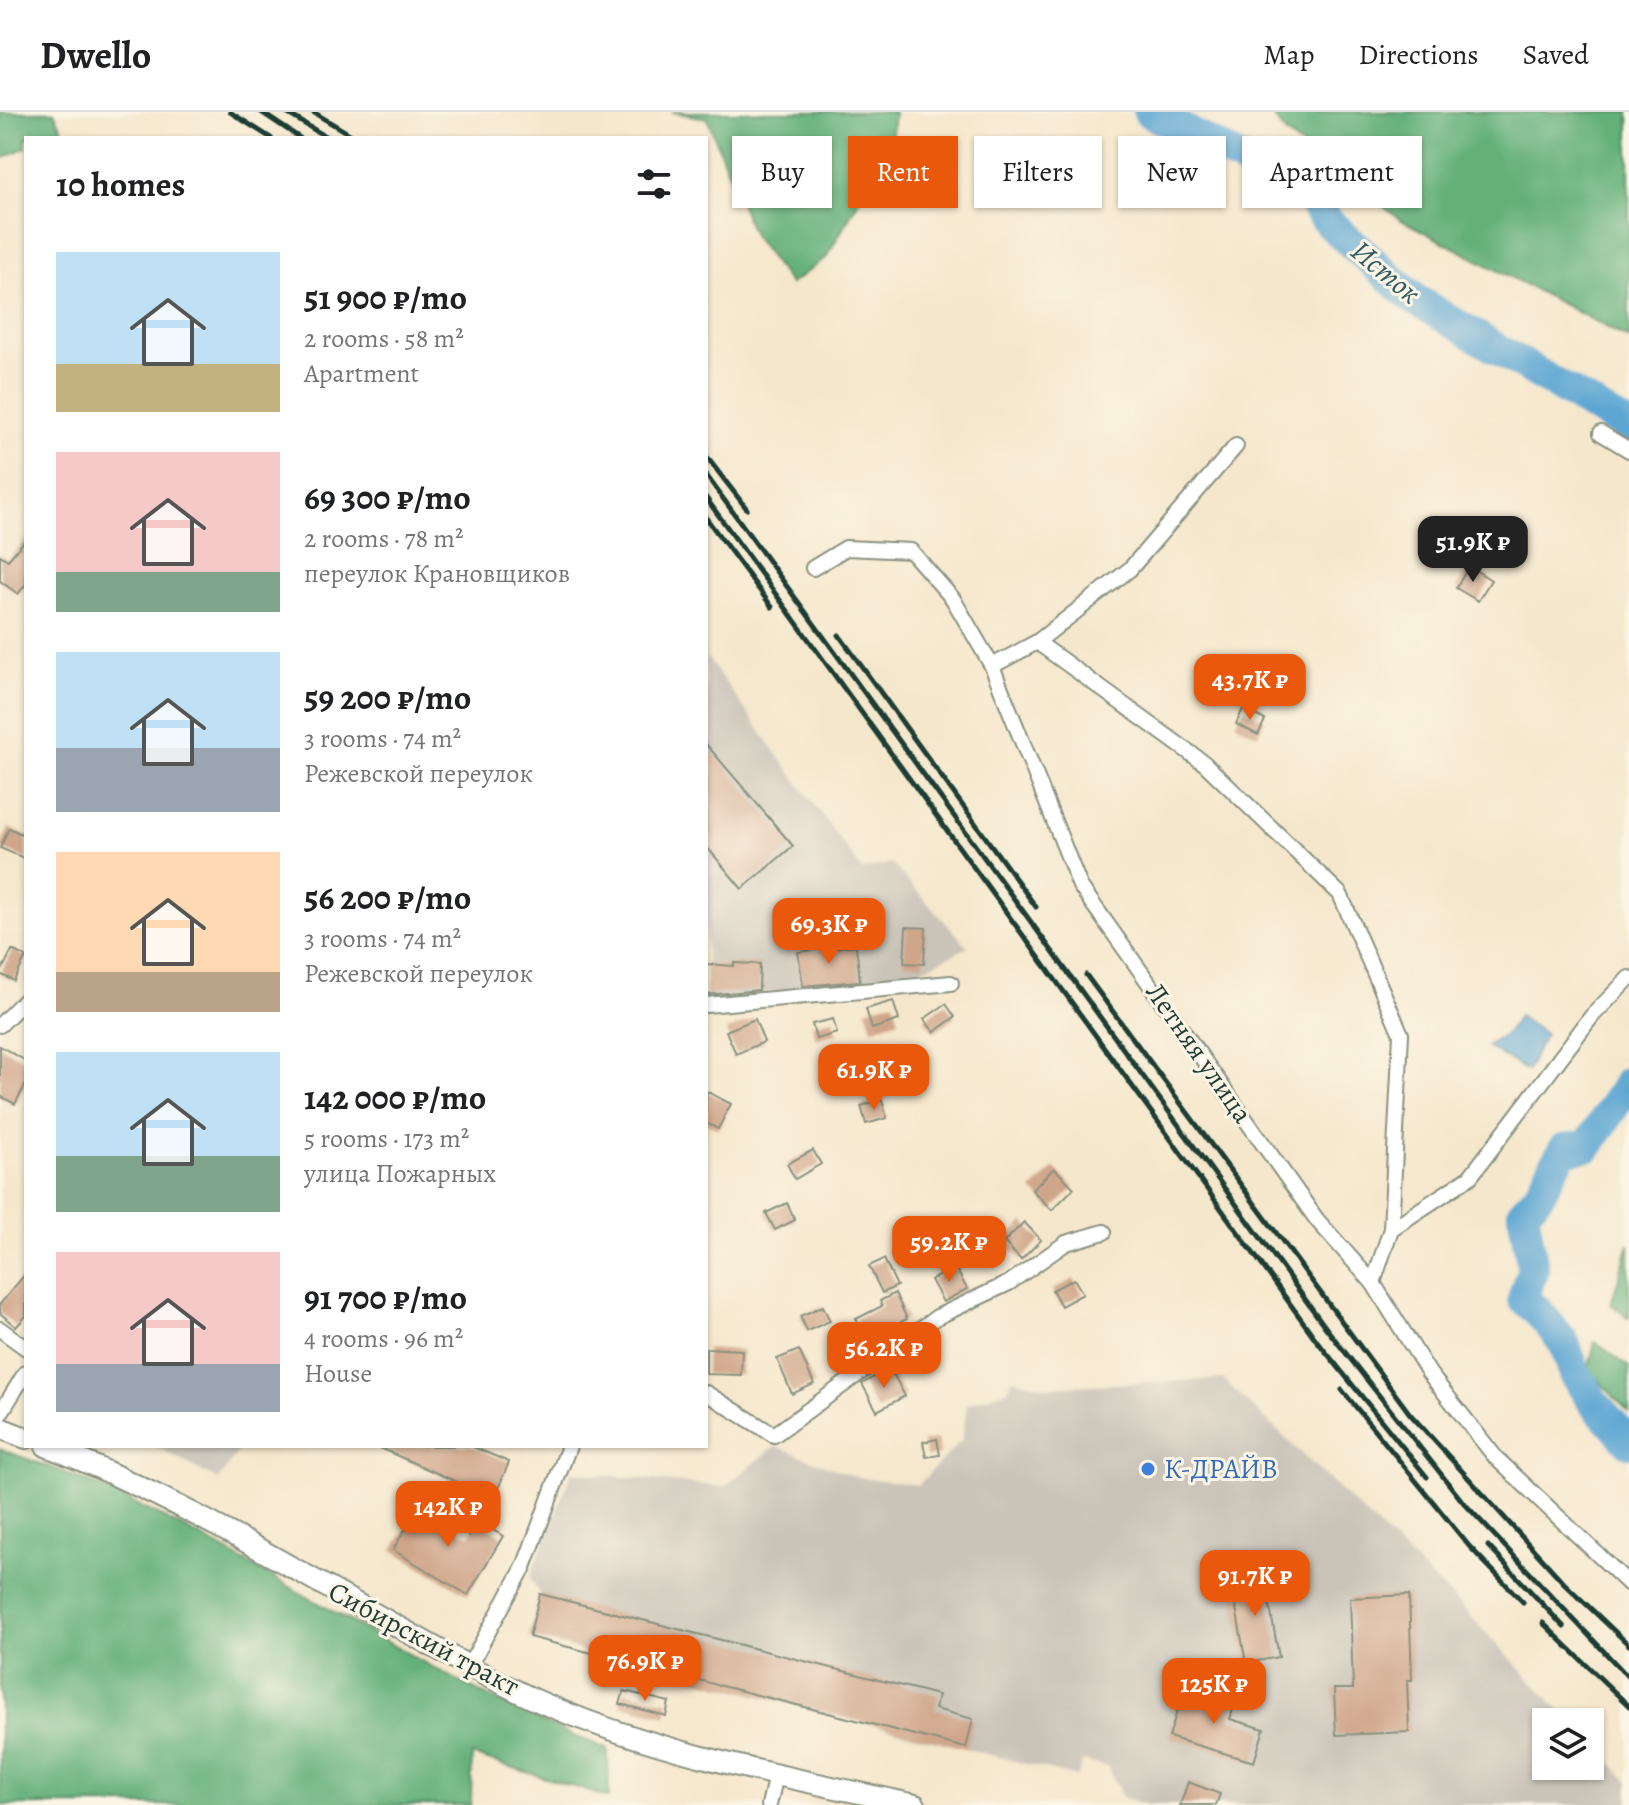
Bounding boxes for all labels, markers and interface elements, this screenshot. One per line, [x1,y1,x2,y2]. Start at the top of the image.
text: Dwello [40,29,151,81]
text: Map [1263,36,1314,74]
text: Directions [1358,36,1479,74]
text: Saved [1523,36,1589,74]
chip: Buy [732,136,832,208]
chip: Rent [848,136,958,208]
chip: Filters [974,136,1102,208]
chip: New [1118,136,1226,208]
chip: Apartment [1242,136,1422,208]
text: 10 homes [56,161,185,208]
icon: filters [632,162,676,206]
water label: Исток [1343,231,1429,313]
text: 51 900 ₽/mo [304,274,467,321]
icon: home [120,284,216,380]
text: 2 rooms · 58 m² [304,321,464,356]
text: Apartment [304,356,419,391]
text: 69 300 ₽/mo [304,474,471,521]
icon: home [120,484,216,580]
pin: 51.9K ₽ [1399,516,1547,584]
text: 2 rooms · 78 m² [304,521,463,556]
text: 51.9K ₽ [1436,524,1510,559]
text: переулок Крановщиков [304,556,570,591]
pin: 43.7K ₽ [1176,654,1324,722]
text: 43.7K ₽ [1212,662,1288,697]
text: 59 200 ₽/mo [304,674,471,721]
icon: home [120,684,216,780]
text: 3 rooms · 74 m² [304,721,461,756]
text: Режевской переулок [304,756,533,791]
text: 56 200 ₽/mo [304,874,471,921]
icon: home [120,884,216,980]
pin: 69.3K ₽ [755,898,903,966]
text: 69.3K ₽ [790,906,868,941]
text: 3 rooms · 74 m² [304,921,461,956]
text: Режевской переулок [304,956,533,991]
street label: Летняя улица [1137,975,1261,1131]
pin: 61.9K ₽ [800,1044,948,1112]
text: 61.9K ₽ [836,1052,912,1087]
text: 142 000 ₽/mo [304,1074,486,1121]
icon: home [120,1084,216,1180]
text: 5 rooms · 173 m² [304,1121,469,1156]
text: улица Пожарных [304,1156,496,1191]
pin: 59.2K ₽ [875,1216,1023,1284]
text: 59.2K ₽ [910,1224,988,1259]
text: 91 700 ₽/mo [304,1274,467,1321]
icon: home [120,1284,216,1380]
text: 4 rooms · 96 m² [304,1321,463,1356]
pin: 56.2K ₽ [810,1322,958,1390]
text: 56.2K ₽ [845,1330,923,1365]
text: House [304,1356,372,1391]
place label: К-ДРАЙВ [1164,1450,1278,1488]
marker: К-ДРАЙВ [1139,1460,1157,1478]
pin: 142K ₽ [383,1481,513,1549]
text: 142K ₽ [414,1489,482,1524]
pin: 91.7K ₽ [1181,1550,1329,1618]
text: 91.7K ₽ [1218,1558,1292,1593]
street label: Сибирский тракт [322,1573,526,1705]
pin: 76.9K ₽ [571,1635,719,1703]
text: 76.9K ₽ [606,1643,684,1678]
pin: 125K ₽ [1149,1658,1279,1726]
text: 125K ₽ [1180,1666,1248,1701]
map controls [1532,1708,1604,1780]
button: layers [1532,1708,1604,1780]

